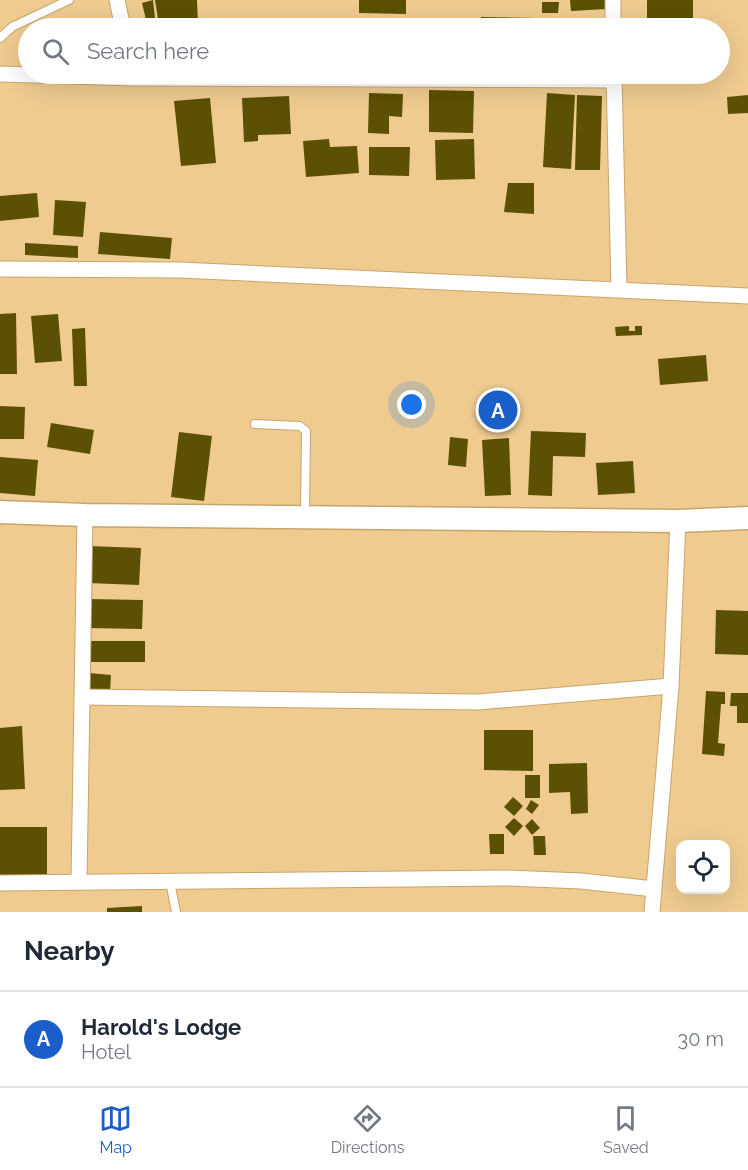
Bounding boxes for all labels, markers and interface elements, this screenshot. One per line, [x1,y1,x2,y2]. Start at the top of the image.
search box [18,18,730,84]
icon: search [39,35,72,68]
text: Search here [87,38,209,64]
pin: A [478,388,518,432]
your location [397,390,426,419]
map controls [676,840,730,894]
button: locate [676,840,730,894]
text: Nearby [24,936,114,966]
text: Harold's Lodge [81,1014,241,1040]
text: A [37,1027,50,1051]
text: 30 m [678,1027,724,1051]
text: Hotel [81,1040,131,1064]
tab: Map [99,1102,132,1157]
tab: Directions [331,1102,405,1157]
tab: Saved [603,1102,649,1157]

